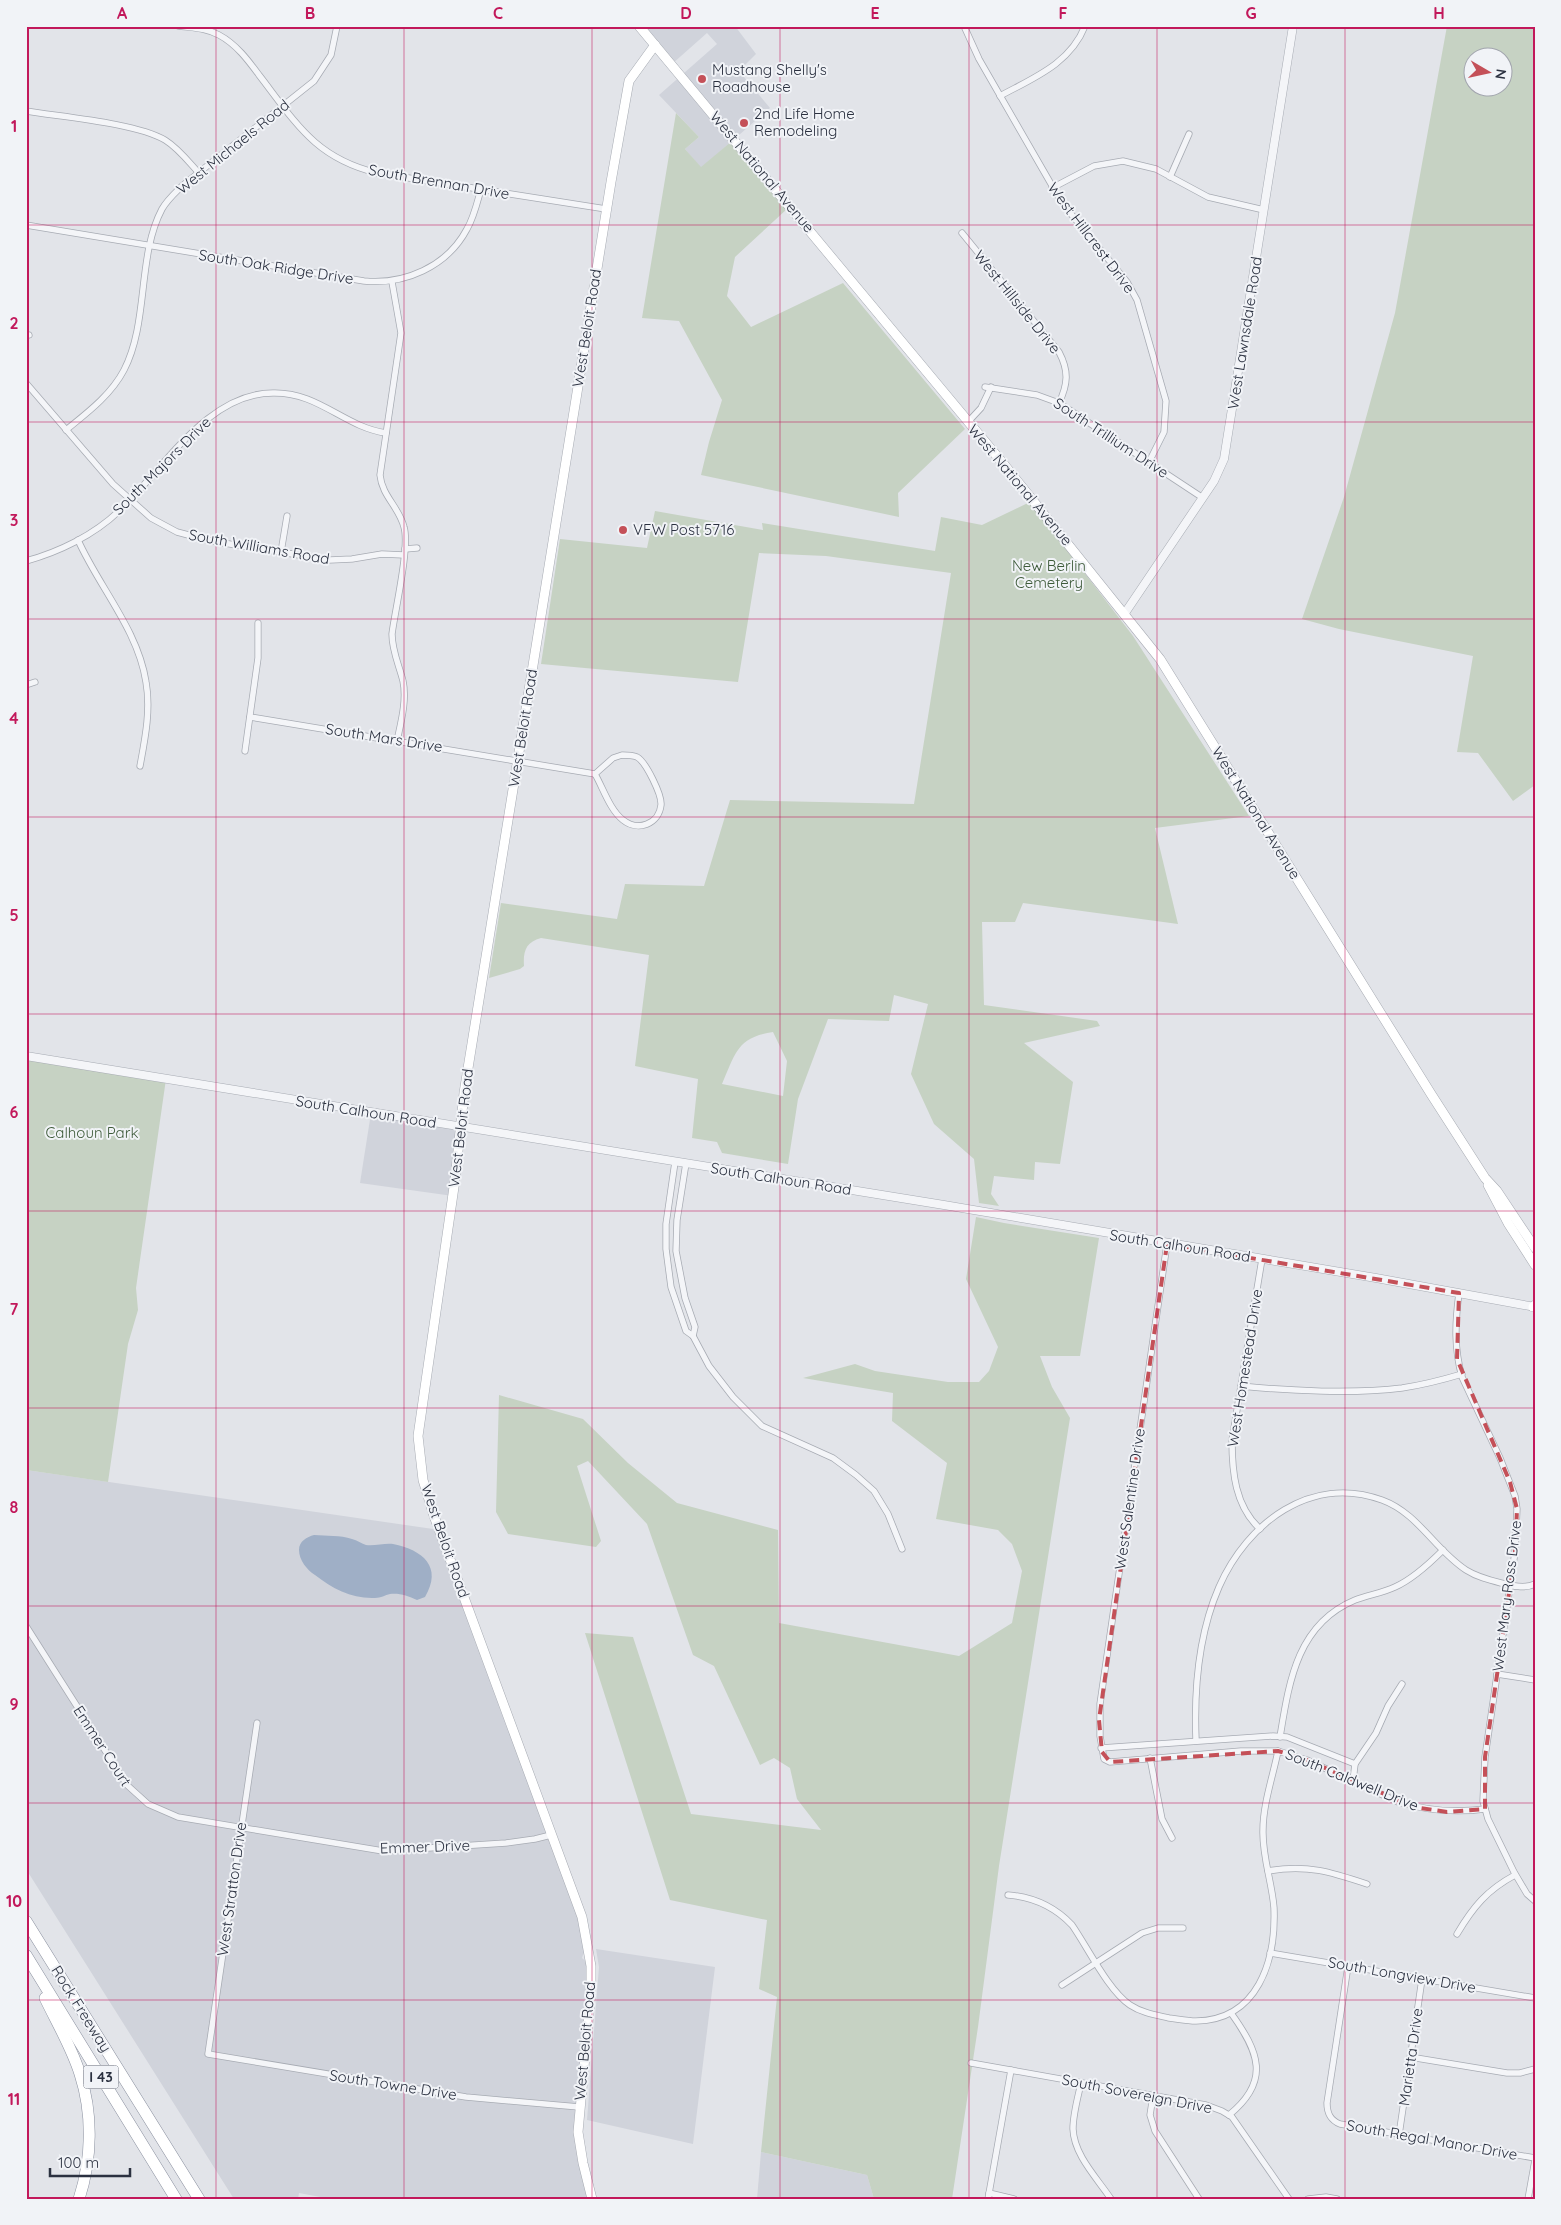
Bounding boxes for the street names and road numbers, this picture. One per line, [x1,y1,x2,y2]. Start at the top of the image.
street label: West Michaels Road [172,95,293,198]
street label: West National Avenue [706,107,819,236]
street label: South Brennan Drive [367,160,511,203]
street label: West Hillcrest Drive [1044,179,1139,297]
street label: South Oak Ridge Drive [197,245,355,288]
street label: West Hillside Drive [970,246,1065,357]
street label: West Lawnsdale Road [1223,255,1266,411]
street label: West Beloit Road [568,268,605,388]
street label: South Trillium Drive [1050,393,1172,482]
street label: South Majors Drive [108,412,215,519]
street label: West National Avenue [964,420,1077,549]
street label: South Williams Road [187,525,331,568]
street label: West Beloit Road [504,668,541,788]
street label: South Mars Drive [324,719,444,756]
street label: West National Avenue [1208,743,1305,883]
street label: West Beloit Road [444,1068,477,1188]
street label: South Calhoun Road [294,1091,438,1132]
street label: South Calhoun Road [709,1158,853,1199]
street label: South Calhoun Road [1108,1225,1252,1266]
street label: West Homestead Drive [1223,1287,1266,1448]
street label: West Salentine Drive [1110,1427,1149,1571]
street label: West Beloit Road [417,1481,474,1600]
street label: West Mary Ross Drive [1488,1519,1525,1673]
street label: Emmer Court [69,1702,136,1790]
street label: South Caldwell Drive [1283,1744,1422,1815]
street label: West Stratton Drive [213,1821,250,1957]
street label: Emmer Drive [380,1835,470,1858]
street label: South Longview Drive [1327,1952,1478,1997]
street label: Rock Freeway [47,1962,116,2056]
street label: West Beloit Road [570,1981,599,2101]
street label: Marietta Drive [1394,2007,1427,2107]
street label: South Towne Drive [328,2065,458,2104]
road number: I 43 [84,2066,118,2088]
street label: South Sovereign Drive [1060,2070,1214,2117]
street label: South Regal Manor Drive [1345,2115,1519,2164]

